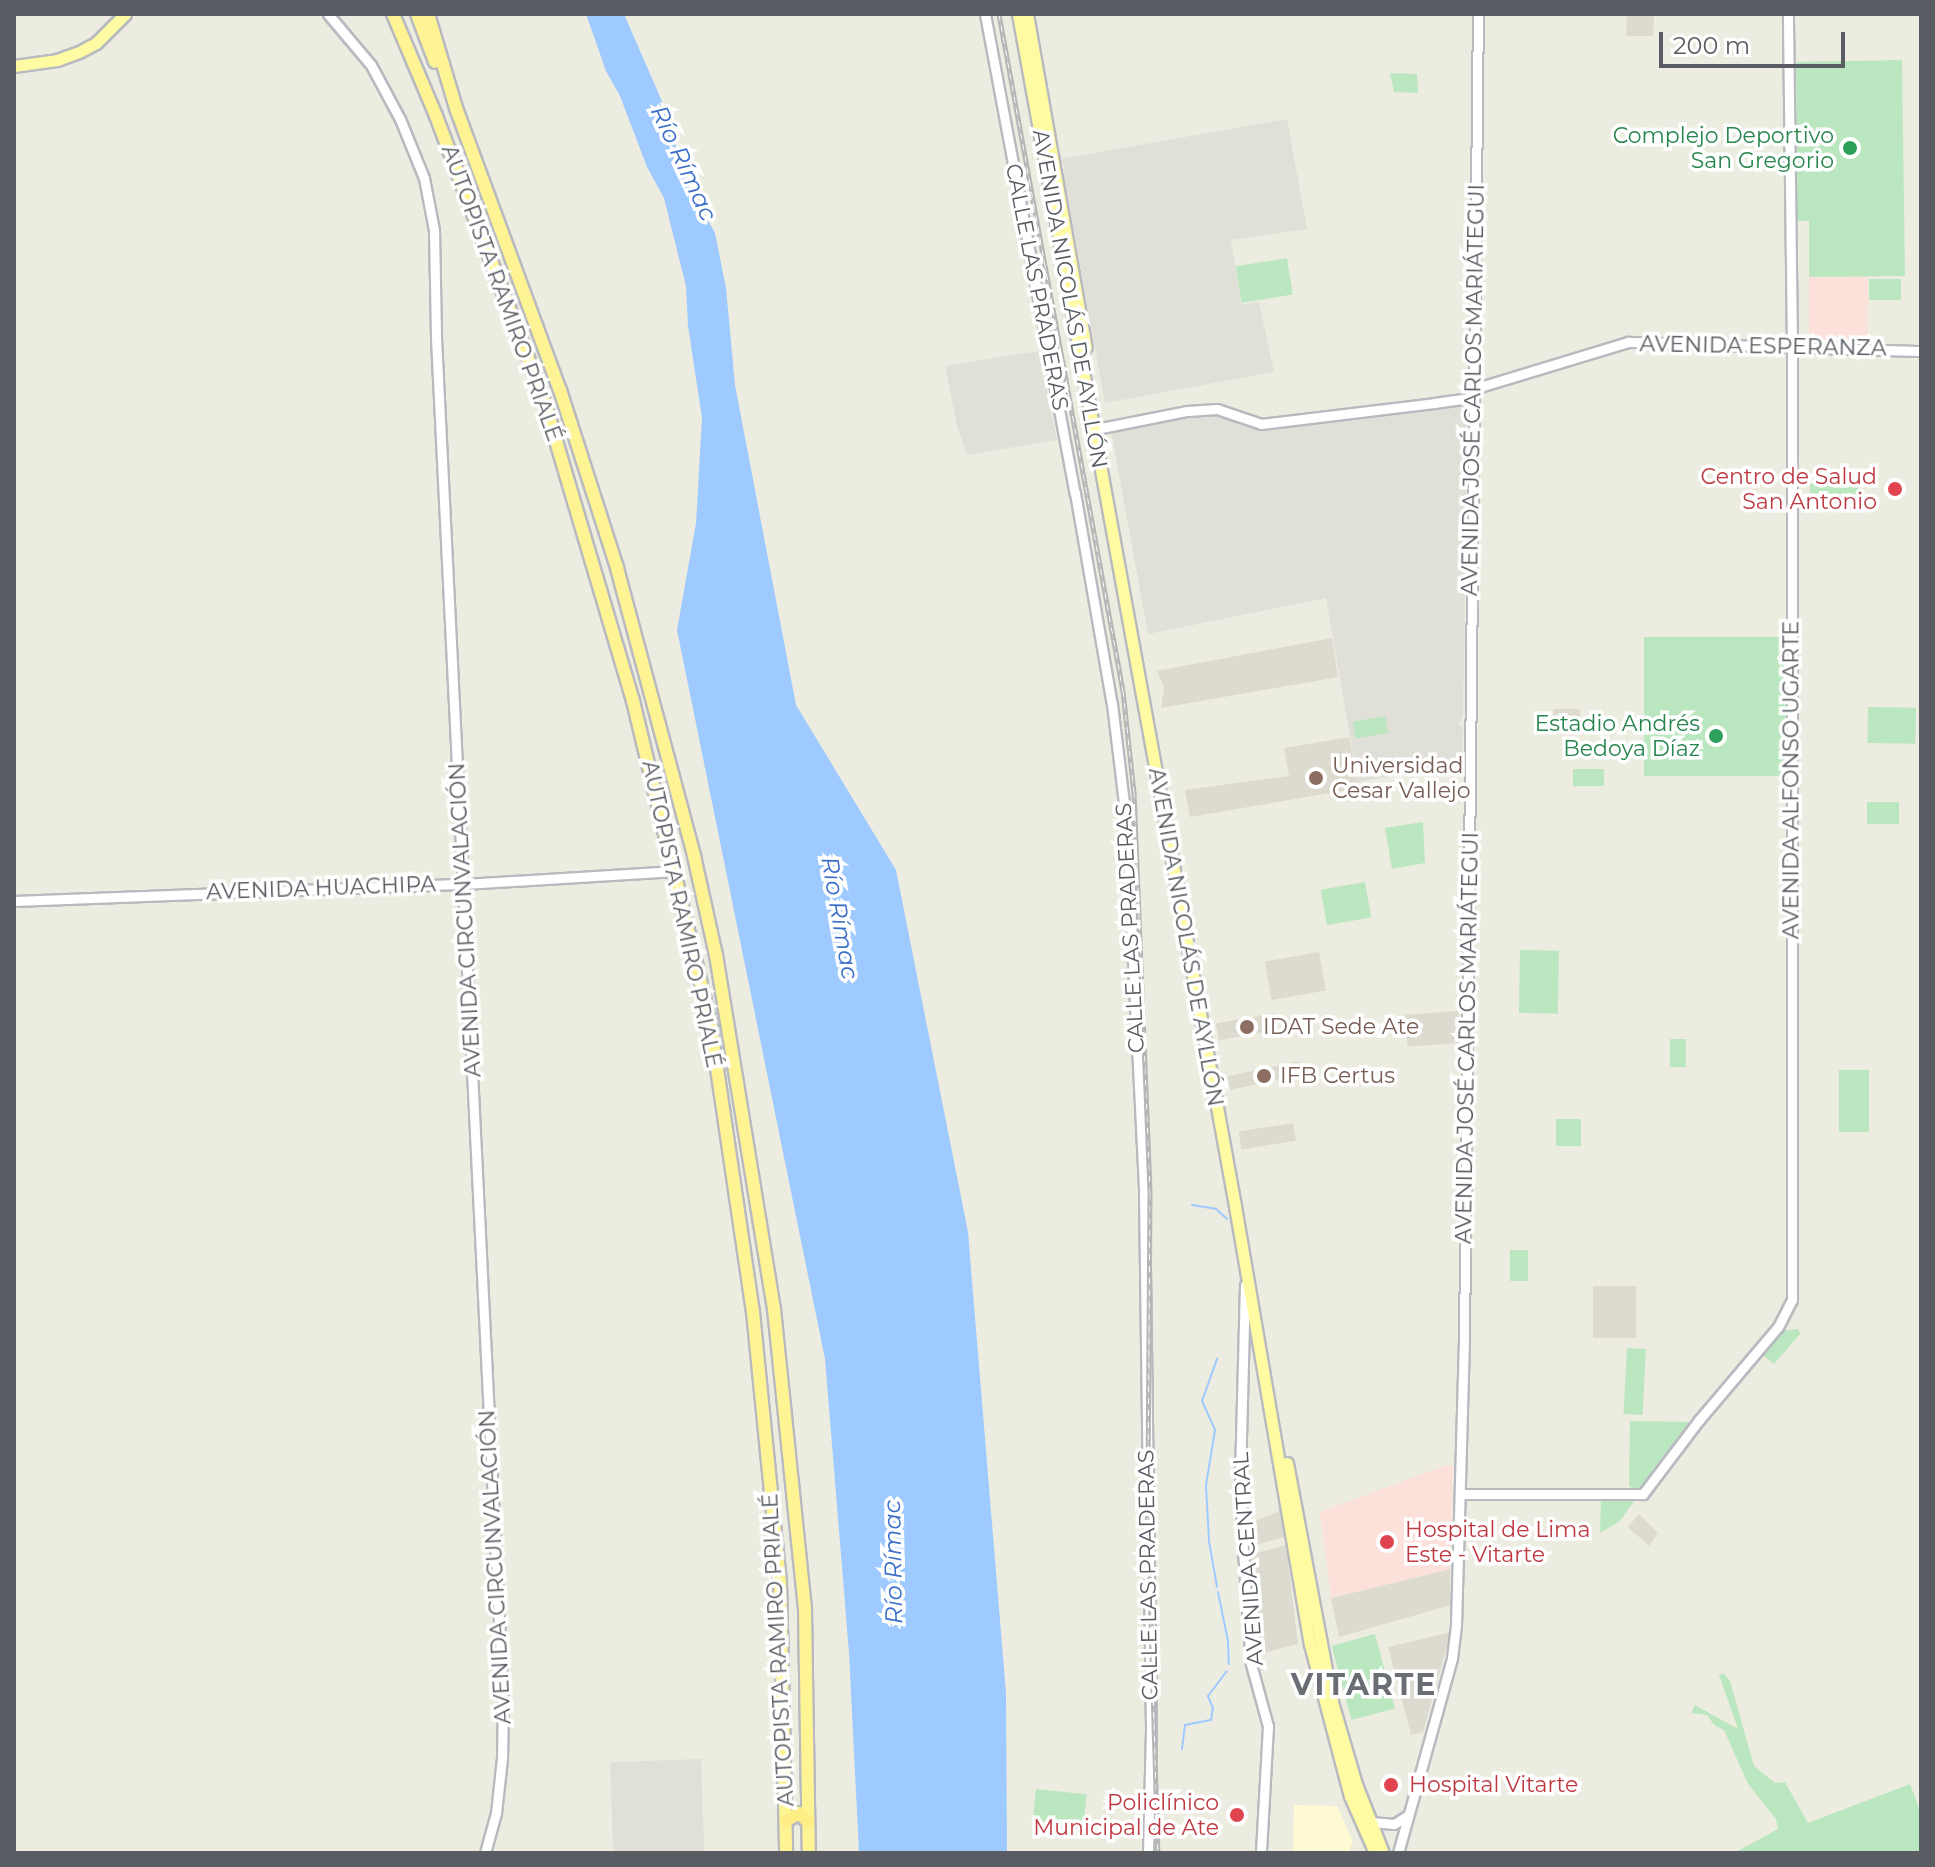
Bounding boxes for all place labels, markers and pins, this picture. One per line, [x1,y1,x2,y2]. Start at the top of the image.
place label: Complejo Deportivo San Gregorio [1613,122,1834,174]
marker: Complejo Deportivo San Gregorio [1841,139,1859,157]
place label: Centro de Salud San Antonio [1701,463,1877,514]
marker: Centro de Salud San Antonio [1884,478,1906,500]
place label: Estadio Andrés Bedoya Díaz [1535,710,1700,762]
marker: Estadio Andrés Bedoya Díaz [1707,727,1725,745]
place label: Universidad Cesar Vallejo [1332,752,1471,804]
marker: Universidad Cesar Vallejo [1307,769,1325,787]
place label: IDAT Sede Ate [1263,1014,1419,1040]
marker: IDAT Sede Ate [1238,1018,1256,1036]
place label: IFB Certus [1280,1063,1395,1089]
marker: IFB Certus [1255,1067,1273,1085]
place label: Hospital de Lima Este - Vitarte [1405,1516,1590,1568]
marker: Hospital de Lima Este - Vitarte [1376,1531,1398,1553]
place label: Hospital Vitarte [1409,1772,1578,1798]
marker: Hospital Vitarte [1380,1774,1402,1796]
place label: Policlínico Municipal de Ate [1033,1789,1219,1840]
marker: Policlínico Municipal de Ate [1226,1804,1248,1826]

